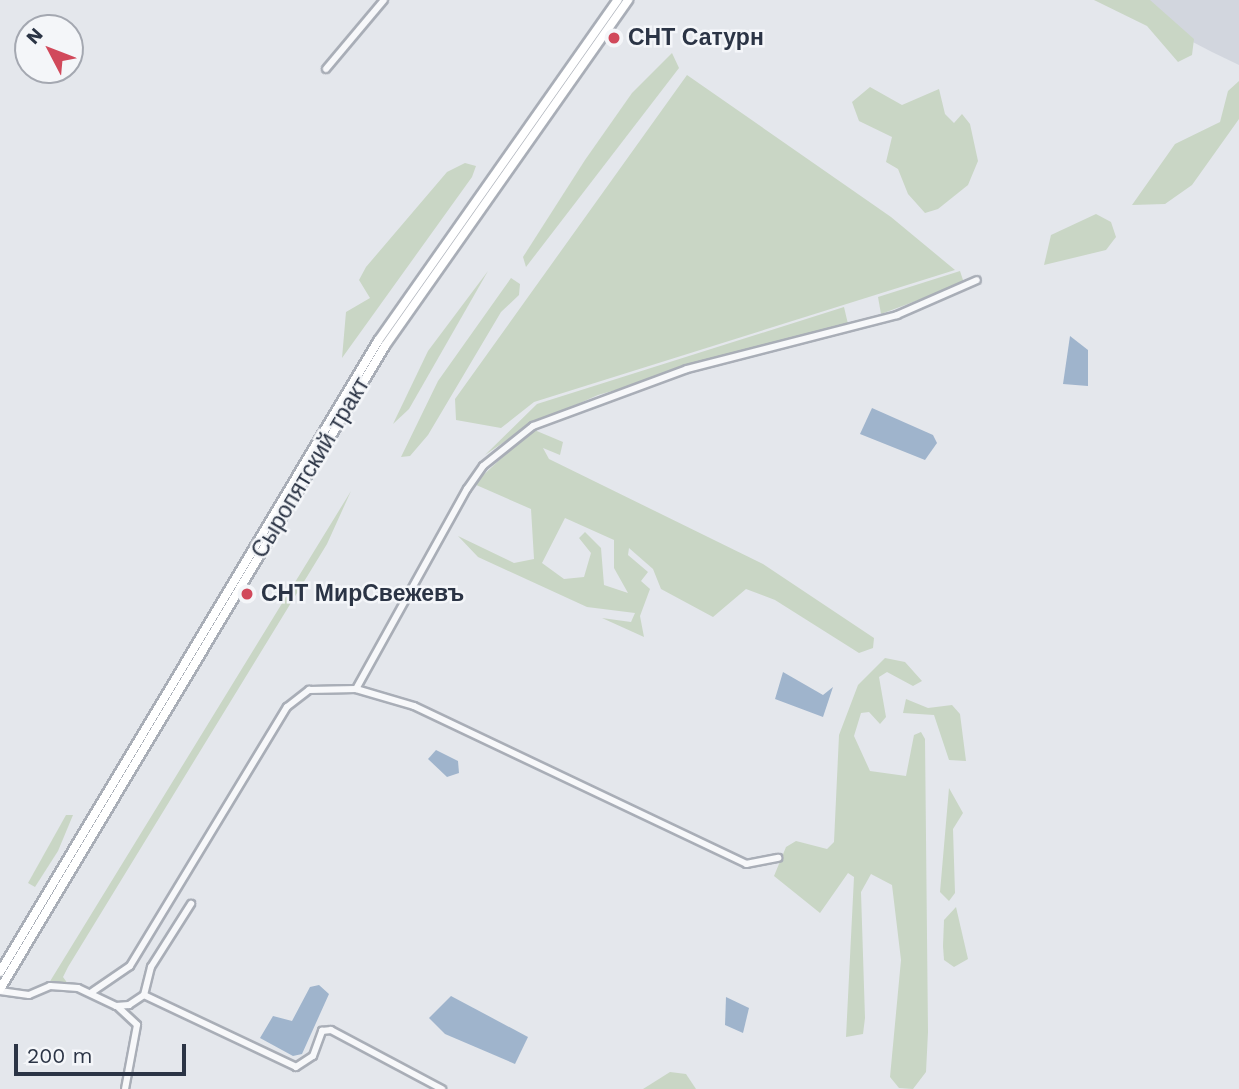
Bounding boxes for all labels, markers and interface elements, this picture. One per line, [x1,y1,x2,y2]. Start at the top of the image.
north arrow [14,14,84,84]
text: N [21,23,48,49]
place label: СНТ Сатурн [628,24,764,52]
marker: СНТ Сатурн [606,30,622,46]
street label: Сыропятский тракт [246,373,376,563]
place label: СНТ МирСвежевъ [261,580,464,608]
marker: СНТ МирСвежевъ [239,586,255,602]
scale bar [18,1030,189,1074]
text: 200 m [27,1043,93,1068]

